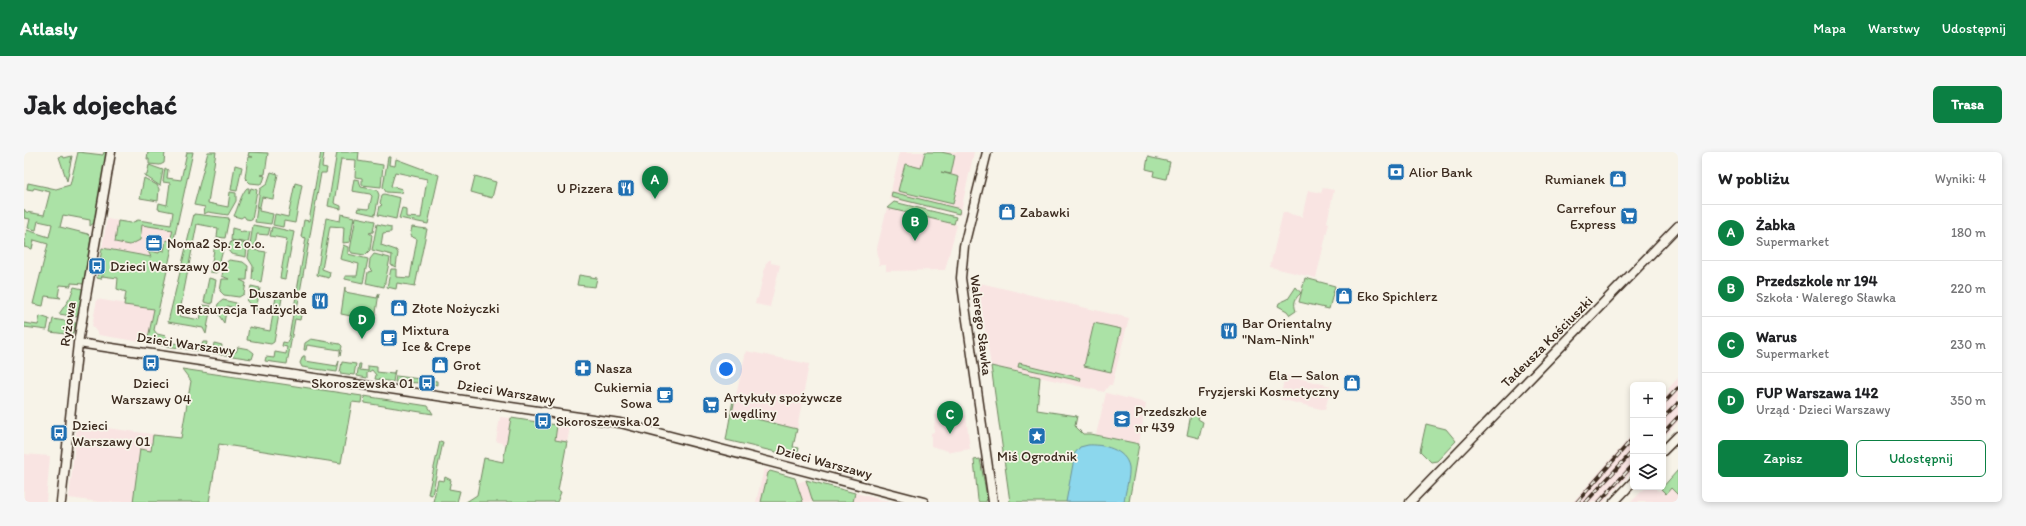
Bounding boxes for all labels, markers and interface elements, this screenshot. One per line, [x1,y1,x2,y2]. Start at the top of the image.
text: Atlasly [20,17,77,40]
text: Mapa [1813,20,1846,37]
text: Warstwy [1868,20,1920,37]
text: Udostępnij [1942,20,2006,37]
button: Trasa [1933,86,2002,123]
text: Jak dojechać [24,87,177,121]
bank icon: Alior Bank [1386,162,1406,182]
place label: Alior Bank [1409,164,1473,181]
pin: A [642,166,668,199]
text: W pobliżu [1718,168,1789,188]
shop icon: Rumianek [1608,169,1628,189]
place label: Rumianek [1545,171,1606,188]
text: Wyniki: 4 [1935,171,1986,186]
restaurant icon: U Pizzera [616,178,636,198]
place label: U Pizzera [557,180,614,197]
place label: Carrefour Express [1557,200,1616,233]
shop icon: Zabawki [997,202,1017,222]
place label: Zabawki [1020,204,1070,221]
supermarket icon: Carrefour Express [1619,206,1639,226]
pin: B [902,208,928,241]
text: Żabka [1756,216,1795,234]
text: A [1727,225,1735,240]
text: 180 m [1951,225,1986,240]
office icon: Noma2 Sp. z o.o. [144,233,164,253]
text: Supermarket [1756,234,1829,249]
place label: Noma2 Sp. z o.o. [167,235,265,252]
bus stop icon: Dzieci Warszawy 02 [87,256,107,276]
place label: Dzieci Warszawy 02 [110,258,229,275]
text: Przedszkole nr 194 [1756,272,1878,290]
street label: Walerego Sławka [966,274,996,377]
text: B [1727,281,1735,296]
text: 220 m [1950,281,1986,296]
place label: Duszanbe Restauracja Tadżycka [176,285,308,318]
shop icon: Eko Spichlerz [1334,286,1354,306]
place label: Eko Spichlerz [1357,288,1438,305]
text: Szkoła · Walerego Sławka [1756,290,1896,305]
restaurant icon: Duszanbe Restauracja Tadżycka [310,291,330,311]
street label: Tadeusza Kościuszki [1498,293,1596,391]
shop icon: Złote Nożyczki [389,298,409,318]
street label: Ryżowa [56,300,80,347]
place label: Złote Nożyczki [412,300,500,317]
pin: D [349,306,375,339]
place label: Bar Orientalny "Nam-Ninh" [1242,315,1332,348]
restaurant icon: Bar Orientalny "Nam-Ninh" [1219,321,1239,341]
place label: Mixtura Ice & Crepe [402,322,471,355]
cafe icon: Mixtura Ice & Crepe [379,328,399,348]
text: Warus [1756,328,1797,346]
street label: Dzieci Warszawy [136,329,237,359]
text: C [1727,337,1735,352]
text: 230 m [1950,337,1986,352]
text: Supermarket [1756,346,1829,361]
bus stop icon: Dzieci Warszawy 04 [141,353,161,373]
shop icon: Grot [430,355,450,375]
place label: Grot [453,357,481,374]
pharmacy icon: Nasza [573,358,593,378]
your location [716,359,736,379]
place label: Nasza [596,360,632,377]
place label: Ela — Salon Fryzjerski Kosmetyczny [1198,367,1340,400]
bus stop icon: Skoroszewska 01 [417,373,437,393]
shop icon: Ela — Salon Fryzjerski Kosmetyczny [1342,373,1362,393]
place label: Dzieci Warszawy 04 [111,375,192,408]
place label: Skoroszewska 01 [311,375,415,392]
street label: Dzieci Warszawy [456,376,557,408]
place label: Cukiernia Sowa [594,379,652,412]
map controls [1630,382,1666,490]
button: + [1630,382,1666,418]
text: FUP Warszawa 142 [1756,384,1878,402]
cafe icon: Cukiernia Sowa [655,385,675,405]
place label: Artykuły spożywcze i wędliny [724,389,842,422]
text: D [1727,393,1735,408]
text: 350 m [1950,393,1986,408]
supermarket icon: Artykuły spożywcze i wędliny [701,395,721,415]
pin: C [937,401,963,434]
text: Urząd · Dzieci Warszawy [1756,402,1890,417]
place label: Przedszkole nr 439 [1135,403,1207,436]
school or university icon: Przedszkole nr 439 [1112,409,1132,429]
bus stop icon: Skoroszewska 02 [533,411,553,431]
place label: Skoroszewska 02 [556,413,660,430]
place label: Dzieci Warszawy 01 [72,417,151,450]
button: − [1630,418,1666,454]
bus stop icon: Dzieci Warszawy 01 [49,423,69,443]
place icon: Miś Ogrodnik [1027,426,1047,446]
button: Zapisz [1718,440,1848,477]
button: Udostępnij [1856,440,1986,477]
street label: Dzieci Warszawy [774,441,874,483]
place label: Miś Ogrodnik [997,448,1077,465]
button: layers [1630,454,1666,490]

